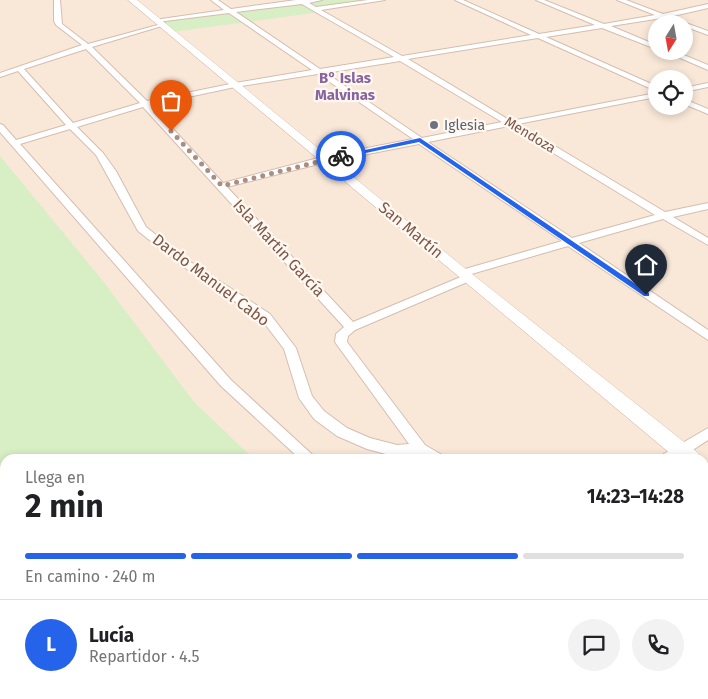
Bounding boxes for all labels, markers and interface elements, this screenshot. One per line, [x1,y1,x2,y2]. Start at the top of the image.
north arrow [648,15,692,60]
map controls [648,15,693,115]
district label: B° Islas Malvinas [315,69,375,104]
button: locate [648,70,693,115]
pin [150,80,192,131]
icon: bag [157,87,185,115]
street label: Mendoza [501,113,559,157]
place label: Iglesia [444,117,485,134]
marker: Iglesia [428,119,440,131]
courier [316,131,366,181]
icon: bike [327,142,355,170]
street label: Isla Martín García [229,195,329,301]
street label: San Martín [375,198,447,262]
street label: Dardo Manuel Cabo [149,230,273,330]
pin [625,244,667,295]
icon: home [632,251,660,279]
text: Llega en [25,468,85,487]
text: 14:23–14:28 [587,485,684,508]
text: 2 min [25,487,104,525]
text: En camino · 240 m [25,567,155,586]
button: chat [568,619,620,671]
button: phone [632,619,684,671]
text: Lucía [89,624,134,647]
text: L [46,633,56,656]
text: Repartidor · 4.5 [89,647,200,666]

